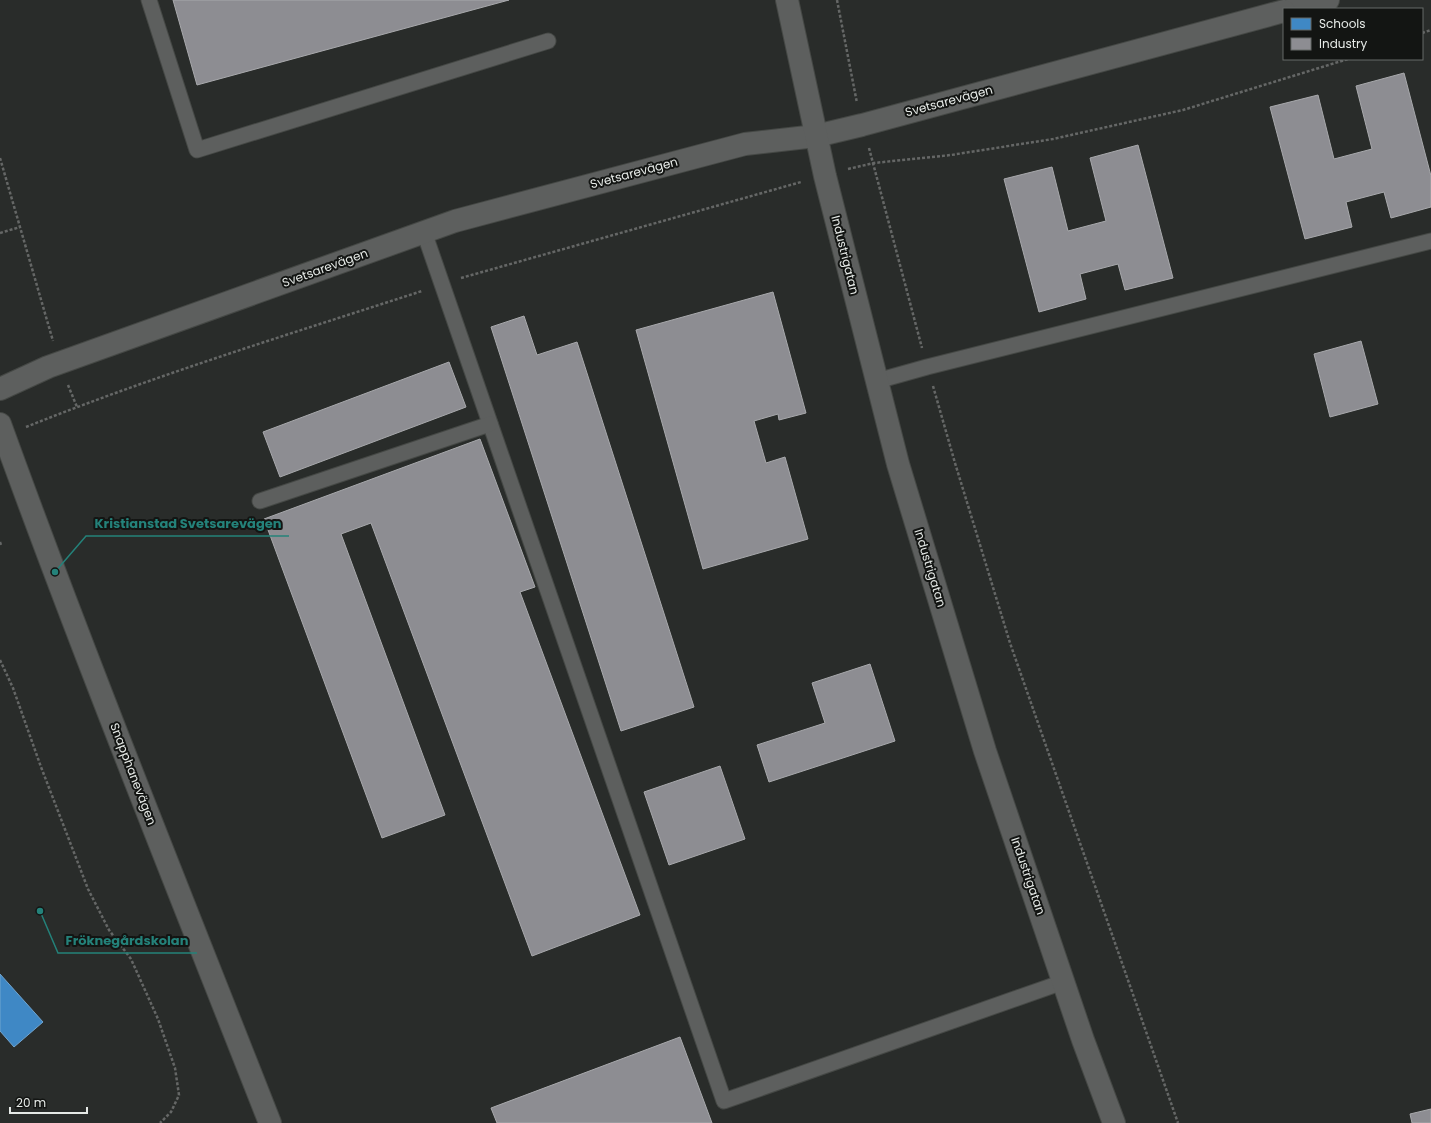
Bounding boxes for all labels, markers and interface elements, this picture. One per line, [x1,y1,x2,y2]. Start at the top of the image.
legend [1283,8,1423,60]
text: Schools [1319,15,1366,32]
text: Industry [1319,35,1368,52]
street label: Svetsarevägen [903,81,995,120]
street label: Svetsarevägen [588,153,680,192]
street label: Industrigatan [827,214,864,296]
street label: Svetsarevägen [280,244,370,291]
callout: Kristianstad Svetsarevägen [86,511,289,536]
text: Kristianstad Svetsarevägen [95,514,282,533]
street label: Industrigatan [911,527,950,609]
street label: Snapphanevägen [106,720,161,827]
street label: Industrigatan [1007,835,1050,917]
callout: Fröknegårdskolan [58,928,197,953]
text: Fröknegårdskolan [66,931,189,950]
scale bar [10,1089,87,1115]
text: 20 m [16,1094,46,1111]

